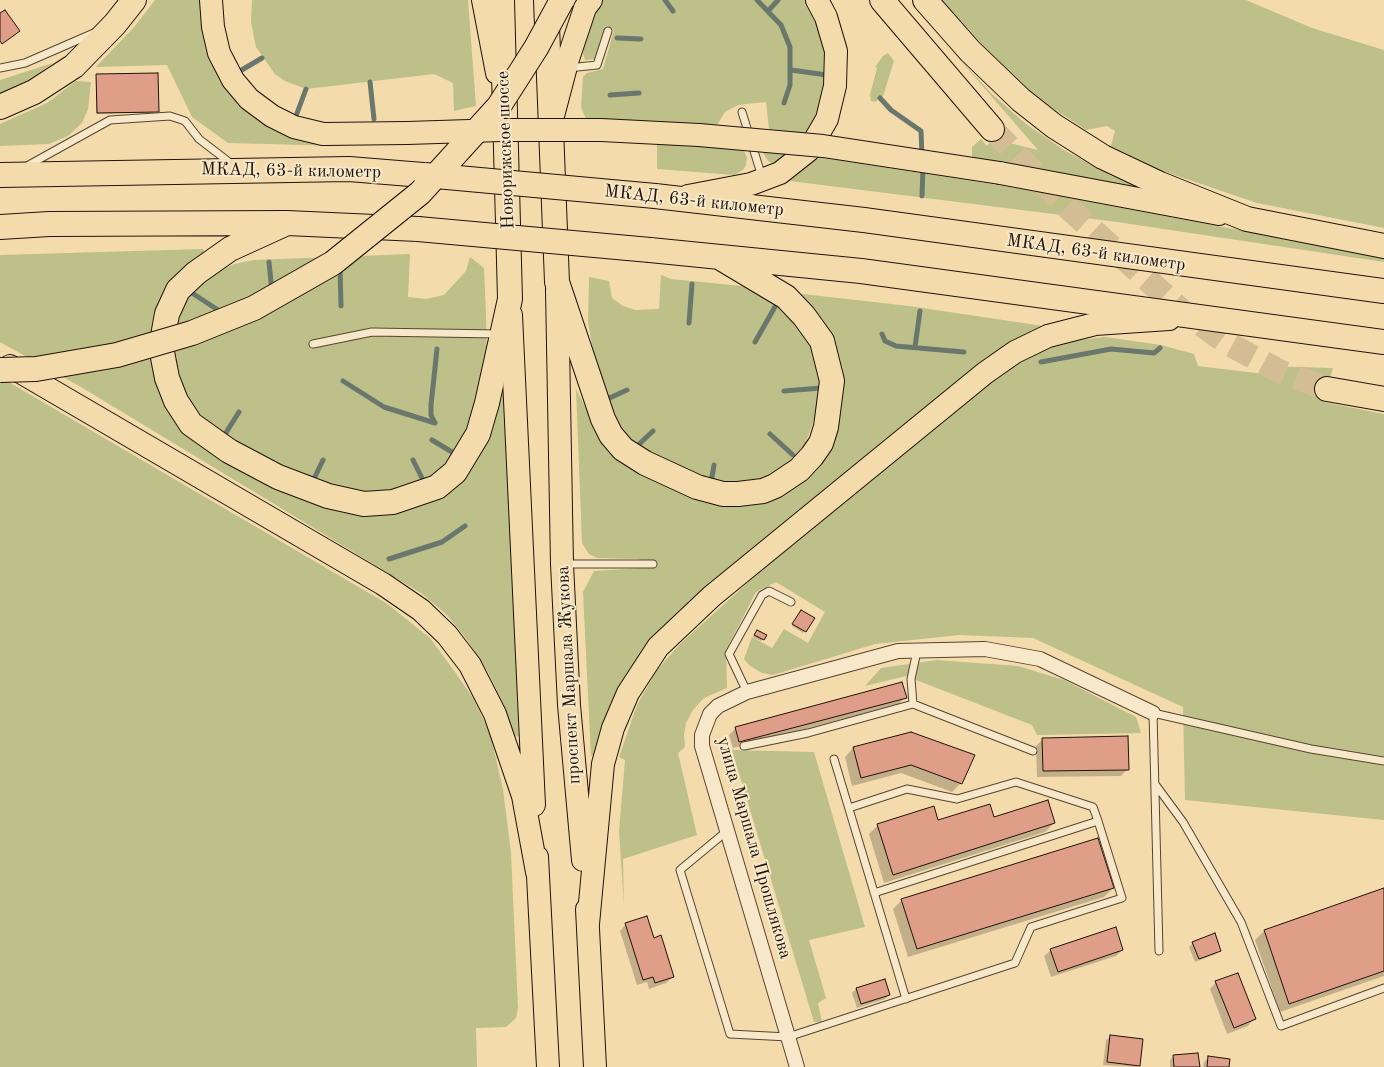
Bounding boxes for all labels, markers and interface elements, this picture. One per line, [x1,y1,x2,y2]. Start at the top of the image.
street label: Новорижское шоссе [492,70,520,230]
street label: МКАД, 63-й километр [201,159,381,183]
street label: МКАД, 63-й километр [603,181,785,221]
street label: МКАД, 63-й километр [1005,230,1187,276]
street label: проспект Маршала Жукова [552,565,586,785]
street label: улица Маршала Прошлякова [712,734,796,962]

